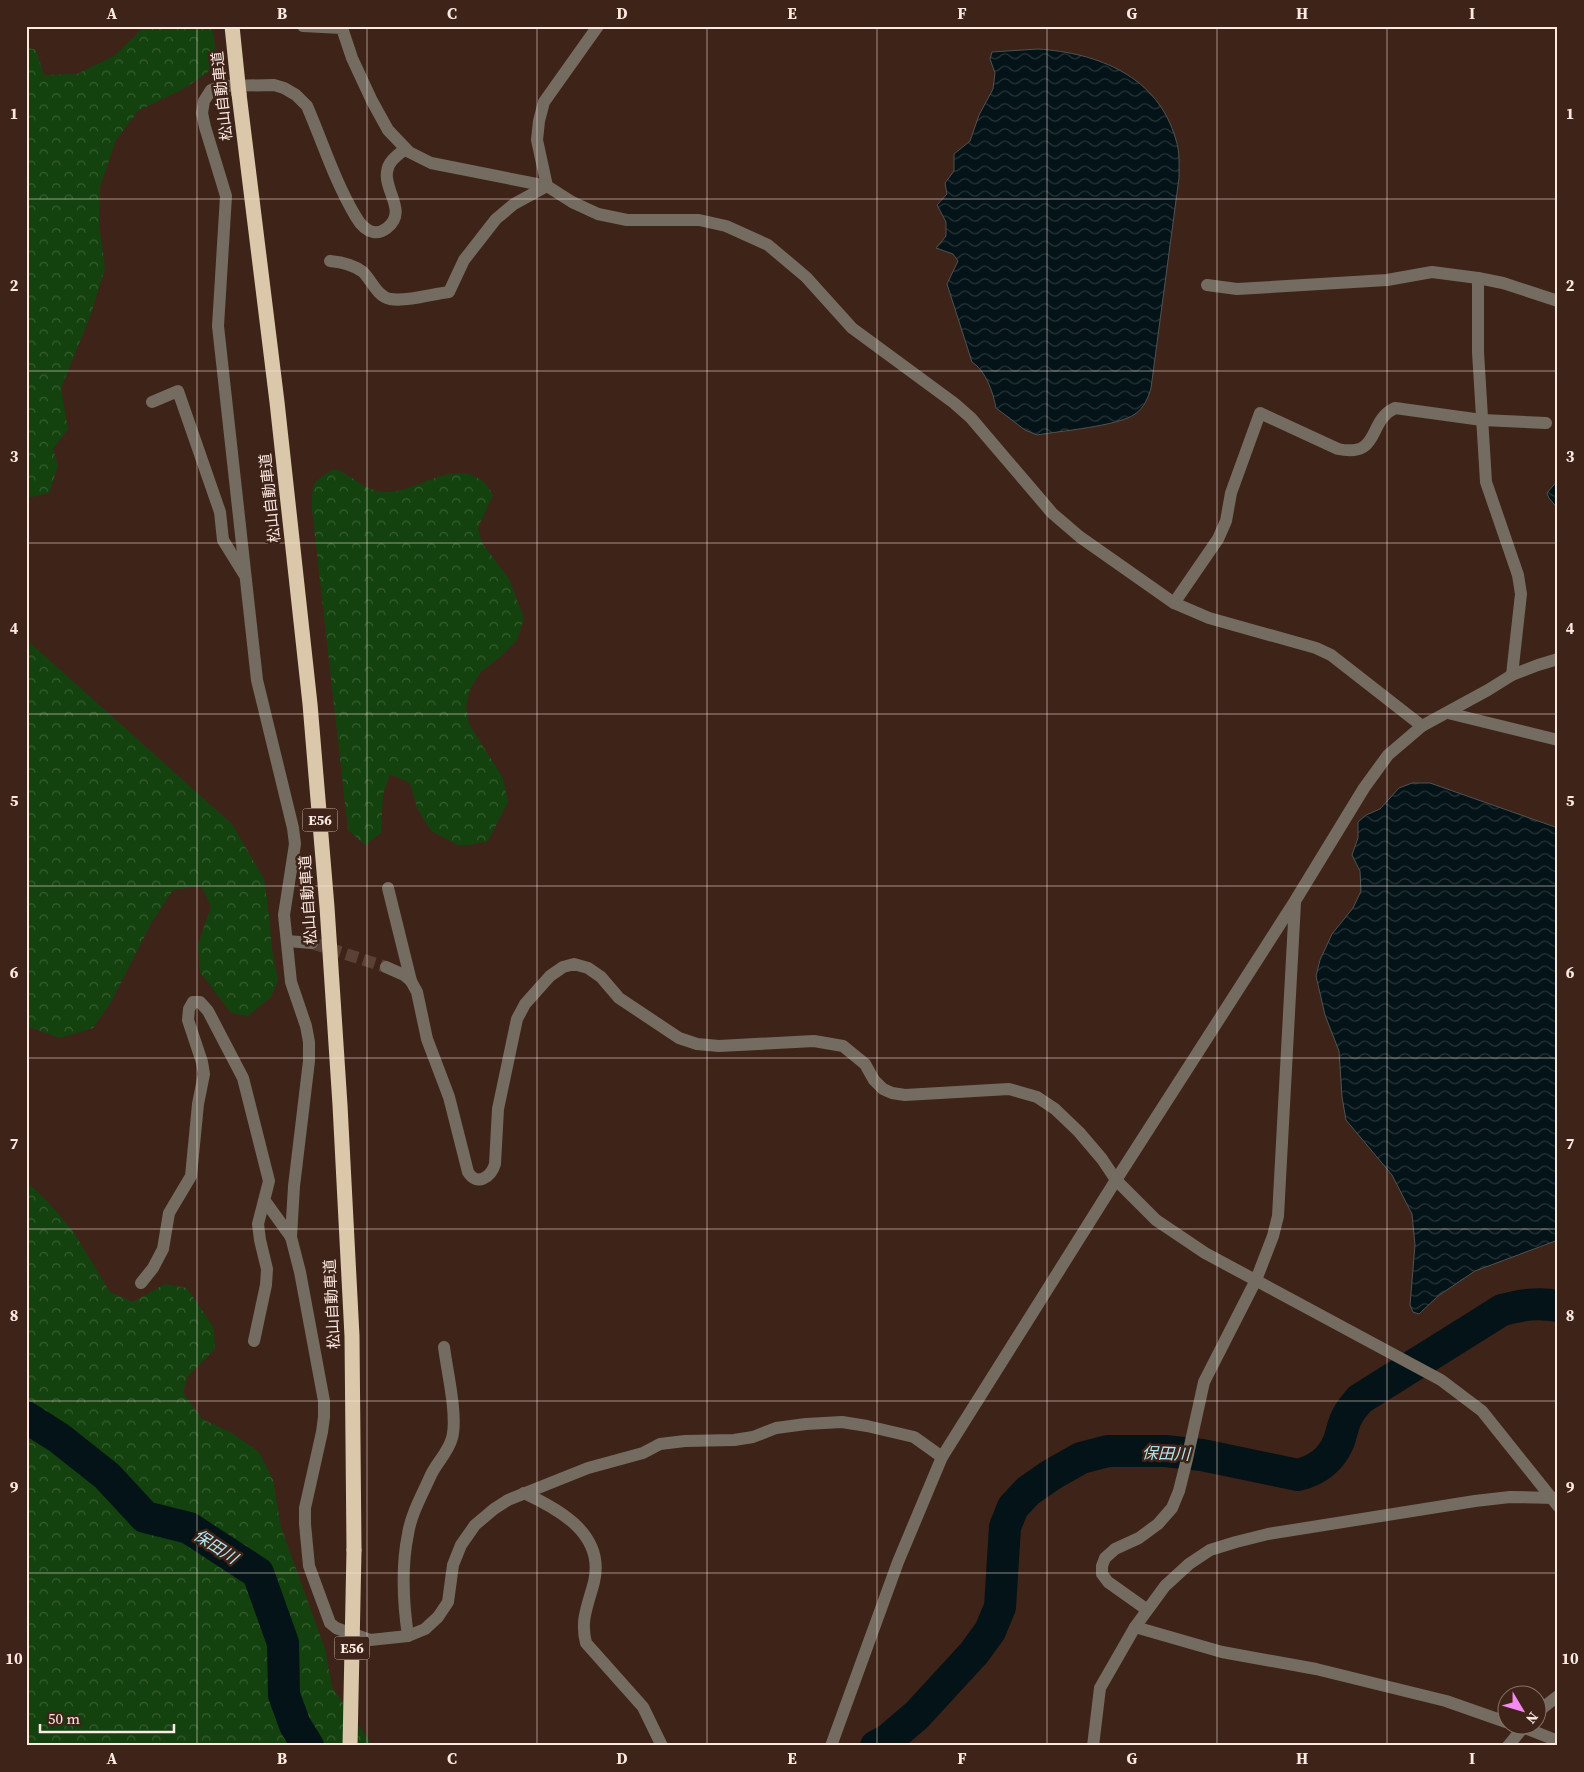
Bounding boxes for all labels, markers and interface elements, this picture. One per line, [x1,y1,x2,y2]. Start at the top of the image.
text: A [107,2,118,24]
text: B [277,2,288,24]
text: C [447,2,457,24]
text: D [616,2,628,24]
text: E [787,2,797,24]
text: F [957,2,967,24]
text: G [1127,2,1138,24]
text: H [1296,2,1308,24]
text: I [1469,2,1475,24]
street label: 松山自動車道 [206,50,237,142]
text: 1 [10,102,18,124]
text: 1 [1566,102,1574,124]
text: 2 [10,274,19,296]
text: 2 [1566,274,1575,296]
text: 3 [10,445,19,467]
text: 3 [1566,445,1575,467]
street label: 松山自動車道 [254,452,285,544]
text: 4 [10,617,19,639]
text: 4 [1566,617,1575,639]
text: 5 [10,789,19,811]
text: 5 [1566,789,1575,811]
road number: E56 [302,808,338,832]
street label: 松山自動車道 [294,854,321,946]
text: 6 [10,961,19,983]
text: 6 [1566,961,1575,983]
text: 7 [10,1132,19,1154]
text: 7 [1566,1132,1575,1154]
street label: 松山自動車道 [319,1259,344,1350]
text: 8 [10,1304,18,1326]
text: 8 [1566,1304,1574,1326]
water label: 保田川 [1142,1441,1192,1465]
text: 9 [10,1476,19,1498]
text: 9 [1566,1476,1575,1498]
water label: 保田川 [190,1524,244,1569]
road number: E56 [334,1636,370,1660]
text: 10 [5,1647,23,1669]
text: 10 [1561,1647,1579,1669]
north arrow [1496,1684,1546,1734]
scale bar [40,1702,174,1734]
text: 50 m [48,1708,80,1729]
text: N [1521,1708,1543,1728]
text: A [107,1747,118,1769]
text: B [277,1747,288,1769]
text: C [447,1747,457,1769]
text: D [616,1747,628,1769]
text: E [787,1747,797,1769]
text: F [957,1747,967,1769]
text: G [1127,1747,1138,1769]
text: H [1296,1747,1308,1769]
text: I [1469,1747,1475,1769]

